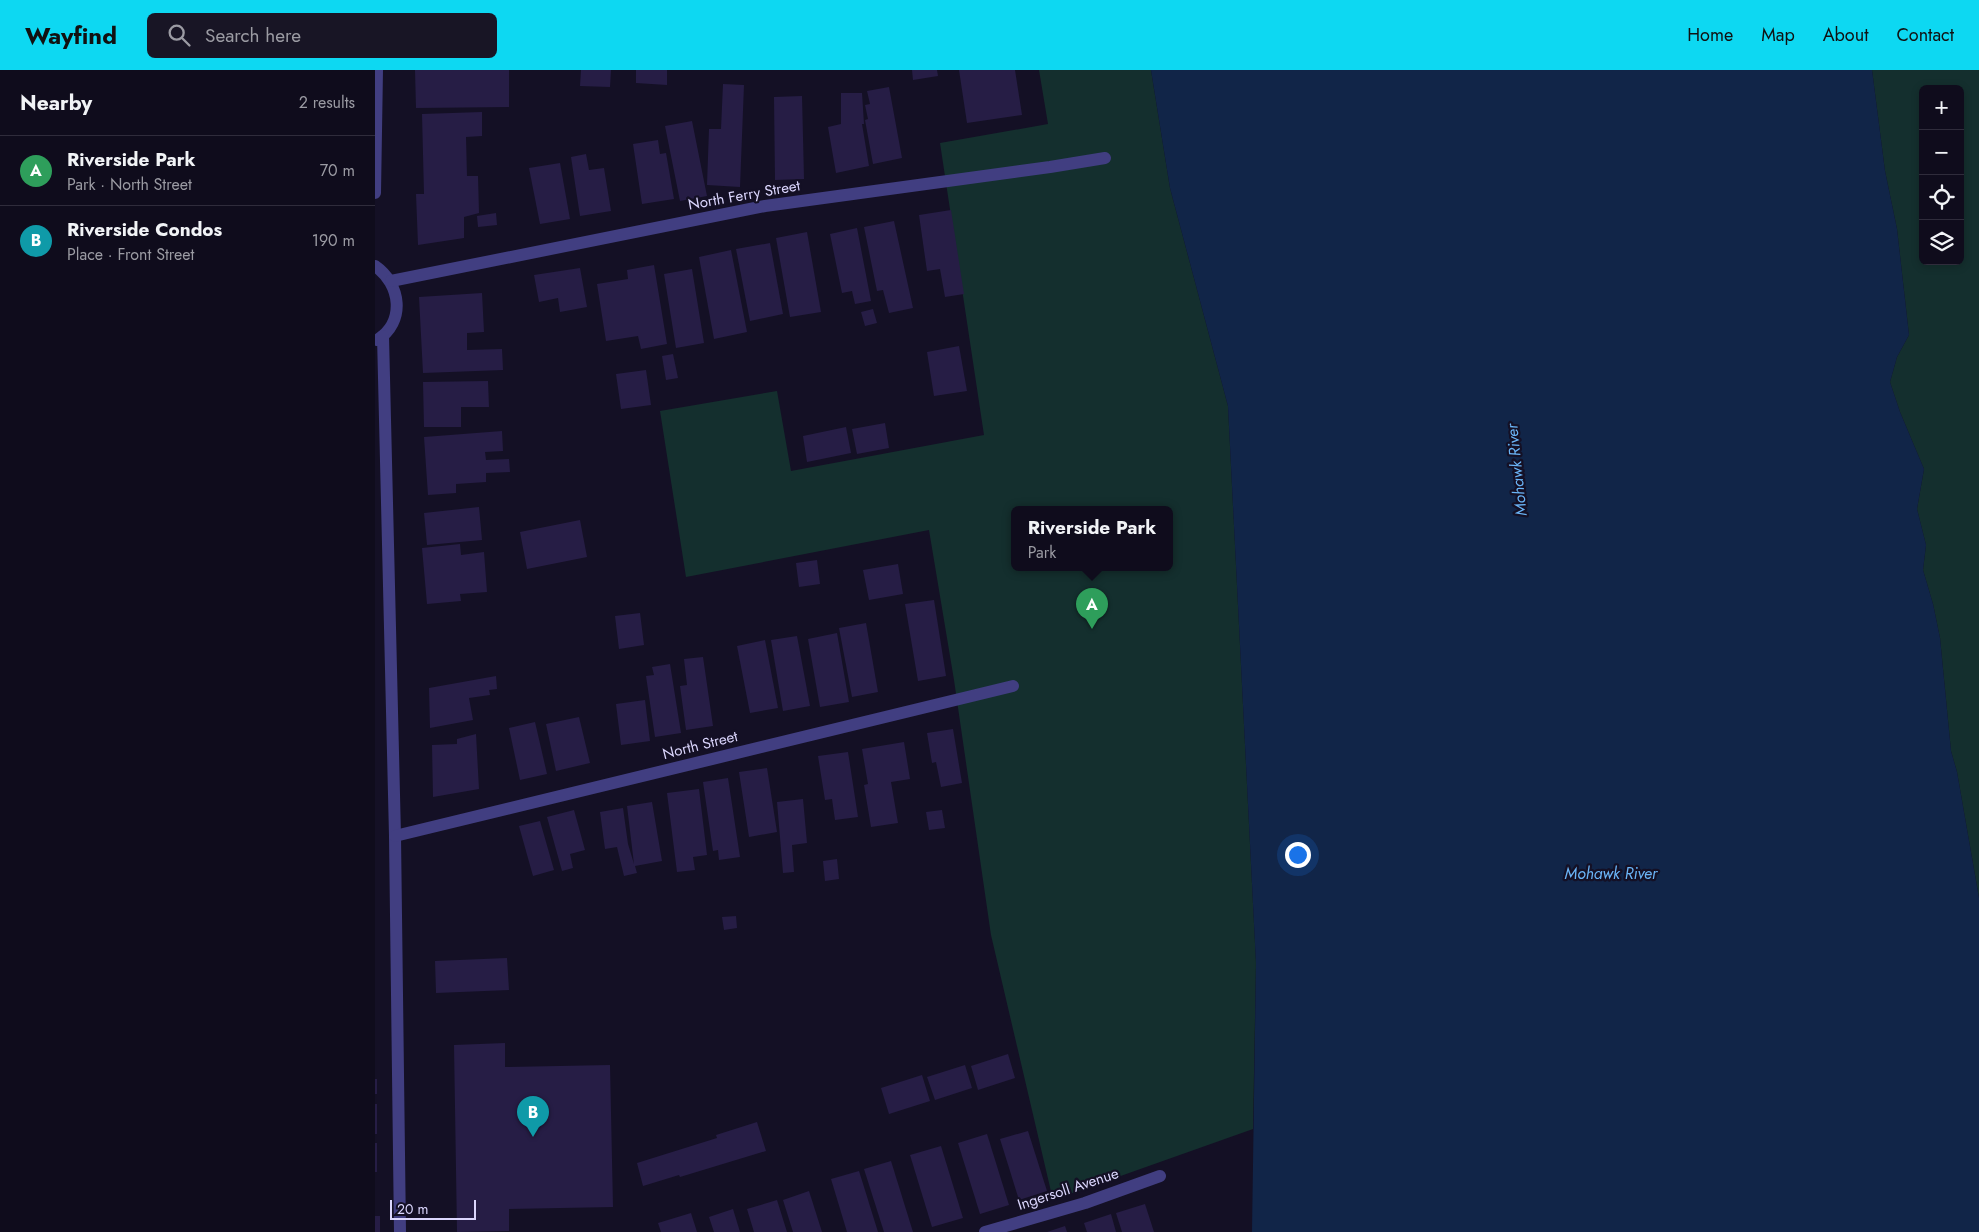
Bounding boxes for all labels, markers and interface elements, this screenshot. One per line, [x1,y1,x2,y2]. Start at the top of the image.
search box [147,13,497,58]
text: Wayfind [25,18,117,53]
icon: search [165,21,193,49]
text: Search here [205,22,301,49]
text: Home [1687,22,1733,48]
text: Map [1761,22,1795,48]
text: About [1823,22,1868,48]
text: Contact [1896,22,1954,48]
map controls [1919,85,1964,265]
button: + [1919,85,1964,130]
text: Nearby [20,88,92,118]
text: 2 results [299,91,355,114]
button: − [1919,130,1964,175]
text: Riverside Park [67,146,195,173]
text: A [30,159,42,182]
text: 70 m [320,159,355,182]
text: Park · North Street [67,173,192,196]
street label: North Ferry Street [686,174,802,216]
button: locate [1919,175,1964,220]
text: Riverside Condos [67,216,222,243]
button: layers [1919,220,1964,265]
text: B [31,229,41,252]
text: 190 m [312,229,355,252]
text: Place · Front Street [67,243,194,266]
water label: Mohawk River [1500,421,1533,517]
popup [1011,506,1173,571]
text: Riverside Park [1028,514,1156,541]
text: Park [1028,541,1056,564]
pin: A [1076,588,1108,629]
street label: North Street [660,725,740,765]
your location [1285,842,1311,868]
water label: Mohawk River [1565,862,1659,885]
pin: B [517,1096,549,1137]
street label: Ingersoll Avenue [1015,1162,1122,1216]
scale bar [390,1197,476,1220]
text: 20 m [397,1199,429,1219]

